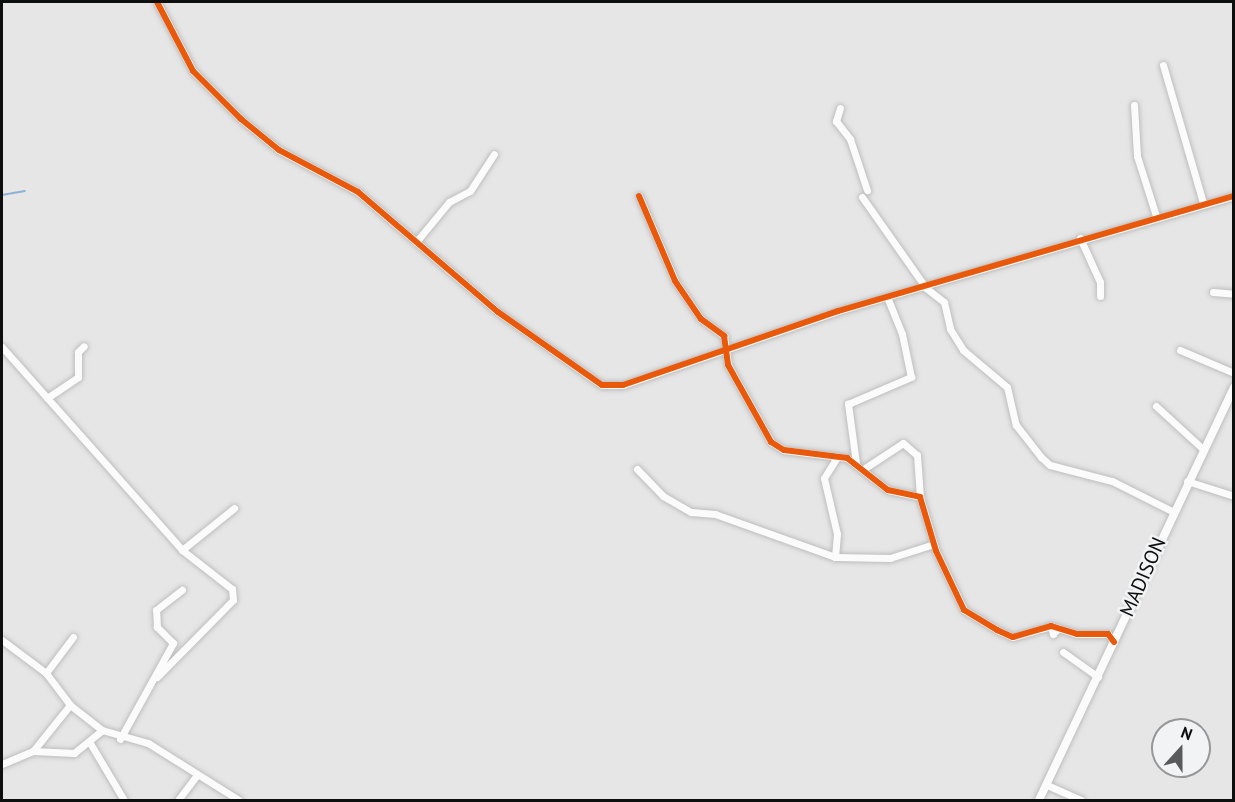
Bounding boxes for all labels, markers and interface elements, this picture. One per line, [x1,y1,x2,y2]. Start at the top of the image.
street label: MADISON [1115,534,1171,620]
north arrow [1151,718,1211,778]
text: N [1178,722,1195,744]

